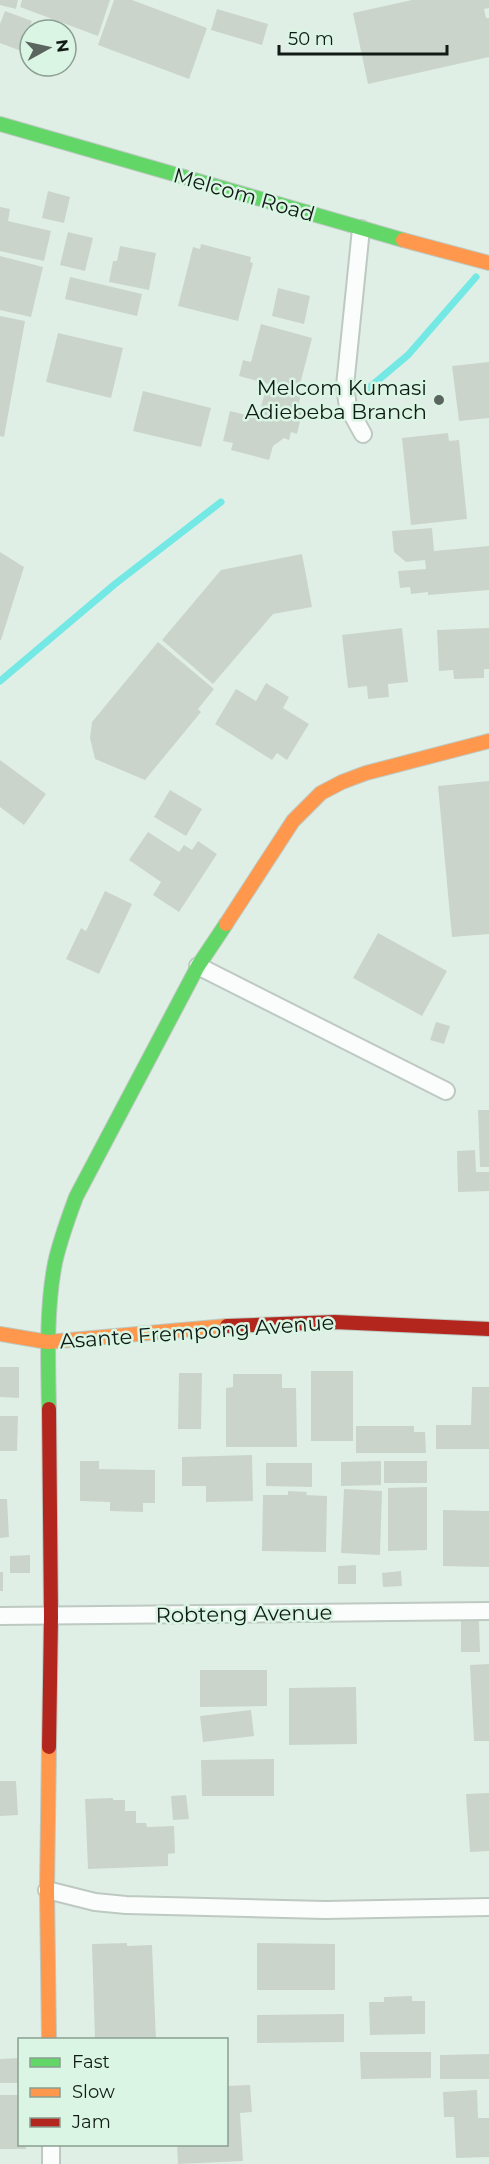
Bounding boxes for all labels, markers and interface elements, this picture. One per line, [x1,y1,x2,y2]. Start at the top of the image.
north arrow [18,18,78,78]
scale bar [279,18,447,56]
text: 50 m [288,28,334,50]
text: N [52,38,73,54]
street label: Melcom Road [171,162,318,227]
place label: Melcom Kumasi Adiebeba Branch [245,375,427,424]
marker: Melcom Kumasi Adiebeba Branch [432,393,446,407]
street label: Asante Frempong Avenue [59,1309,335,1354]
street label: Robteng Avenue [155,1599,333,1628]
legend [18,2038,228,2146]
text: Fast [72,2051,110,2073]
text: Slow [72,2081,115,2103]
text: Jam [71,2111,111,2133]

